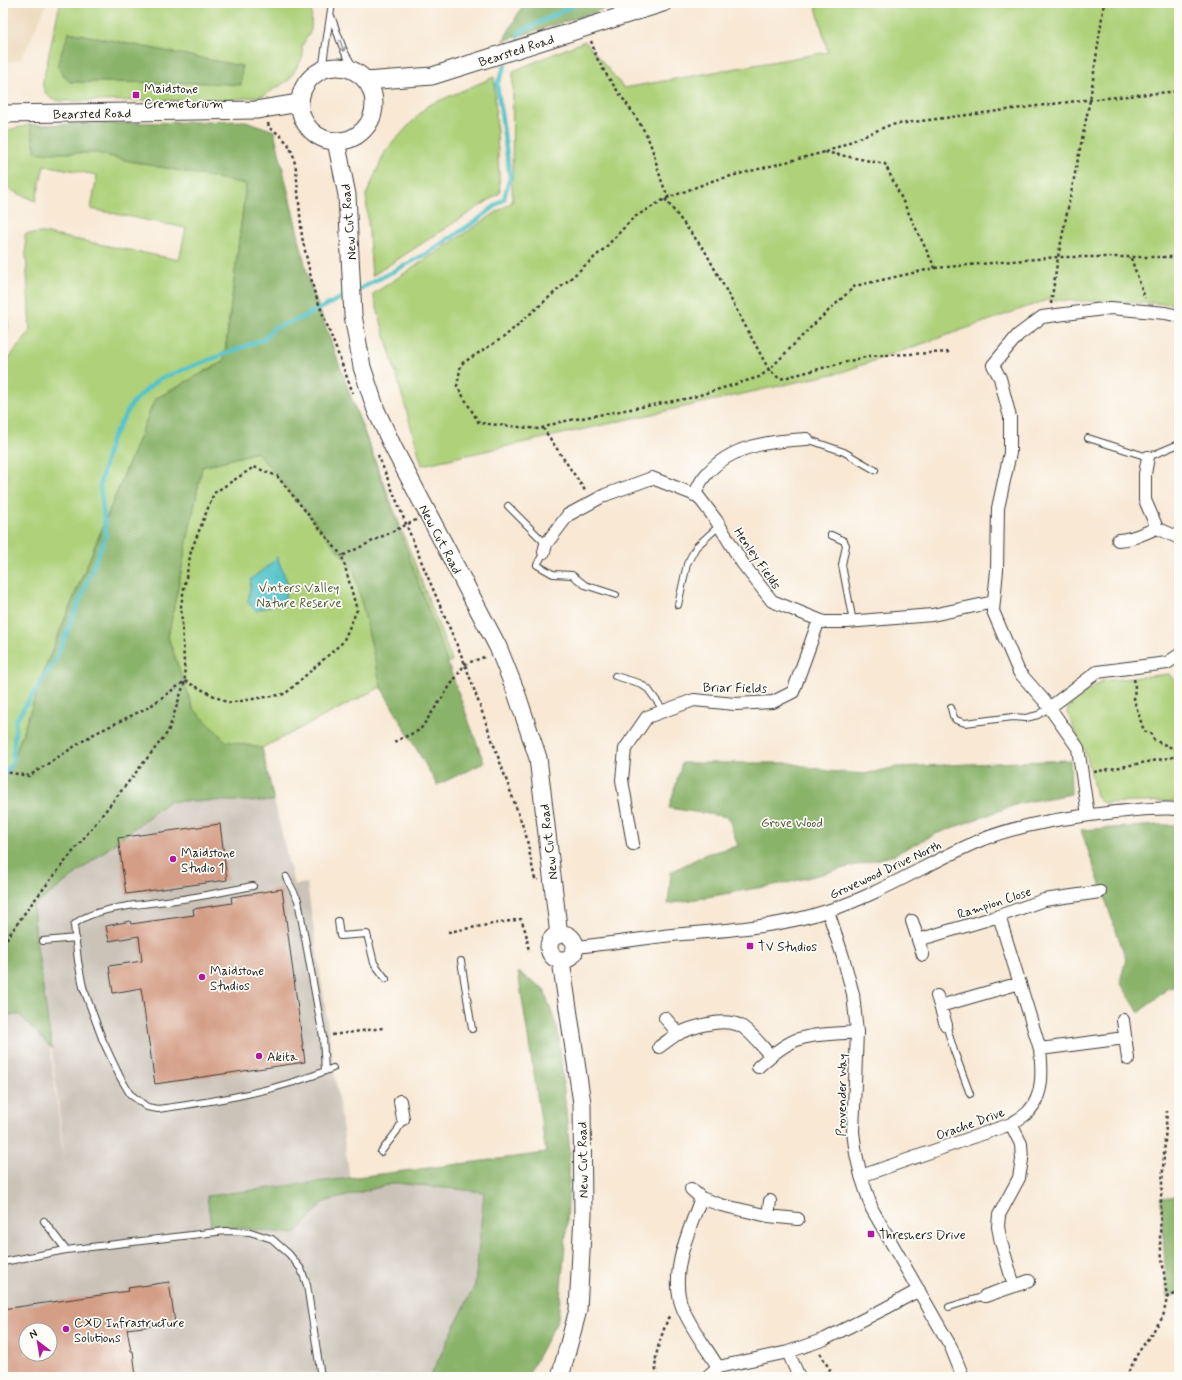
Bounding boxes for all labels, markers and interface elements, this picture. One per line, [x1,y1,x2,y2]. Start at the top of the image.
street label: Bearsted Road [477,31,556,72]
one-way arrow [339,39,347,51]
place label: Maidstone Cremetorium [144,81,223,113]
marker: Maidstone Cremetorium [131,90,141,100]
street label: Bearsted Road [53,105,131,124]
street label: New Cut Road [338,183,361,261]
street label: New Cut Road [414,502,465,577]
street label: Henley Fields [729,525,784,593]
park label: Vinters Valley Nature Reserve [256,580,342,612]
street label: Briar Fields [703,679,768,698]
street label: New Cut Road [536,803,563,881]
park label: Grove Wood [761,815,823,832]
street label: Grovewood Drive North [827,837,944,904]
place label: Maidstone Studio 1 [181,845,235,877]
marker: Maidstone Studio 1 [168,854,178,864]
street label: Rampion Close [955,883,1034,923]
place label: TV Studios [758,939,817,956]
marker: TV Studios [745,941,755,951]
place label: Maidstone Studios [210,963,264,995]
marker: Maidstone Studios [197,972,207,982]
place label: Akita [267,1049,298,1066]
marker: Akita [254,1051,264,1061]
street label: Provender Way [833,1053,852,1137]
street label: Orache Drive [934,1104,1007,1145]
street label: New Cut Road [574,1122,593,1198]
place label: Threshers Drive [879,1227,966,1244]
marker: Threshers Drive [866,1229,876,1239]
place label: CXD Infrastructure Solutions [74,1315,184,1347]
north arrow [18,1322,58,1362]
marker: CXD Infrastructure Solutions [61,1324,71,1334]
text: N [27,1326,40,1342]

